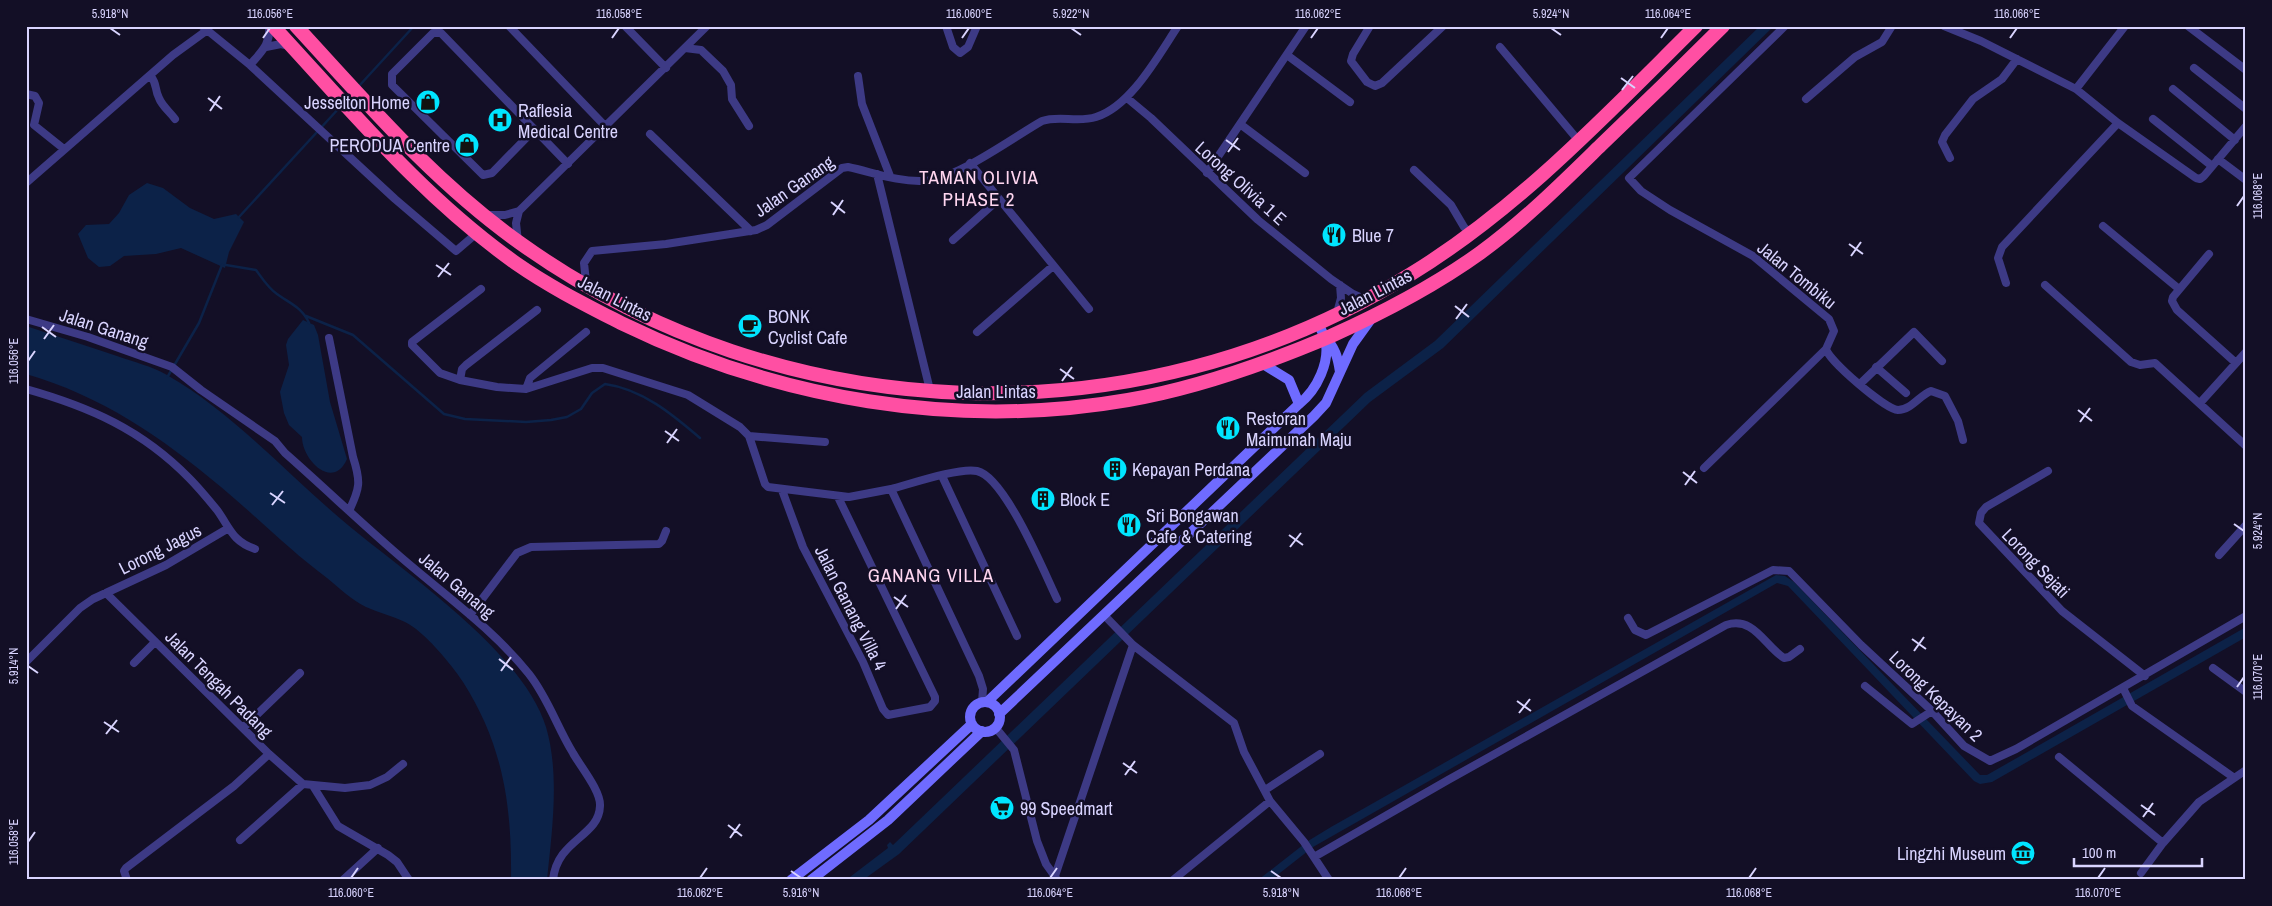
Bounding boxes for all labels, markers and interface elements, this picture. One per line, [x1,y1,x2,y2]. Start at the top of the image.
text: 5.918°N [92,6,128,22]
text: 116.056°E [247,6,293,22]
text: 116.058°E [596,6,642,22]
text: 116.060°E [946,6,992,22]
text: 5.922°N [1053,6,1089,22]
text: 116.062°E [1295,6,1341,22]
text: 5.924°N [1533,6,1569,22]
text: 116.064°E [1645,6,1691,22]
text: 116.066°E [1994,6,2040,22]
shop icon: Jesselton Home [415,89,441,115]
place label: Jesselton Home [304,90,410,115]
place label: Raflesia Medical Centre [518,98,618,144]
hospital icon: Raflesia Medical Centre [487,107,513,133]
shop icon: PERODUA Centre [454,132,480,158]
place label: PERODUA Centre [329,133,450,158]
street label: Lorong Olivia 1 E [1190,135,1292,231]
street label: Jalan Ganang [749,149,839,223]
district label: TAMAN OLIVIA PHASE 2 [919,164,1039,212]
text: 116.068°E [2250,173,2266,219]
restaurant icon: Blue 7 [1321,222,1347,248]
place label: Blue 7 [1352,223,1394,248]
street label: Jalan Tombiku [1752,235,1842,315]
street label: Jalan Lintas [1334,263,1416,321]
street label: Jalan Lintas [574,269,656,327]
street label: Jalan Ganang [56,302,152,354]
place label: BONK Cyclist Cafe [768,304,848,350]
cafe icon: BONK Cyclist Cafe [737,313,763,339]
text: 116.056°E [6,338,22,384]
street label: Jalan Lintas [956,379,1036,404]
place label: Restoran Maimunah Maju [1246,406,1352,452]
restaurant icon: Restoran Maimunah Maju [1215,415,1241,441]
building icon: Kepayan Perdana [1102,456,1128,482]
place label: Kepayan Perdana [1132,457,1250,482]
building icon: Block E [1030,486,1056,512]
place label: Block E [1060,487,1110,512]
place label: Sri Bongawan Cafe & Catering [1146,503,1253,549]
restaurant icon: Sri Bongawan Cafe & Catering [1116,512,1142,538]
text: 5.924°N [2250,513,2266,549]
street label: Lorong Jagus [114,518,206,580]
street label: Lorong Sejati [1997,523,2075,603]
street label: Jalan Ganang Villa 4 [809,541,893,675]
street label: Jalan Ganang [414,546,501,625]
district label: GANANG VILLA [868,562,994,588]
street label: Jalan Tengah Padang [160,625,279,744]
street label: Lorong Kepayan 2 [1884,645,1988,747]
text: 5.914°N [6,648,22,684]
text: 116.070°E [2250,654,2266,700]
supermarket icon: 99 Speedmart [989,795,1015,821]
place label: 99 Speedmart [1020,796,1113,821]
text: 116.058°E [6,819,22,865]
scale bar [2074,836,2202,868]
museum icon: Lingzhi Museum [2010,840,2036,866]
place label: Lingzhi Museum [1897,841,2006,866]
text: 100 m [2082,842,2116,863]
text: 116.060°E [328,885,374,901]
text: 116.062°E [677,885,723,901]
text: 5.916°N [783,885,819,901]
text: 116.064°E [1027,885,1073,901]
text: 5.918°N [1263,885,1299,901]
text: 116.066°E [1376,885,1422,901]
text: 116.068°E [1726,885,1772,901]
text: 116.070°E [2075,885,2121,901]

